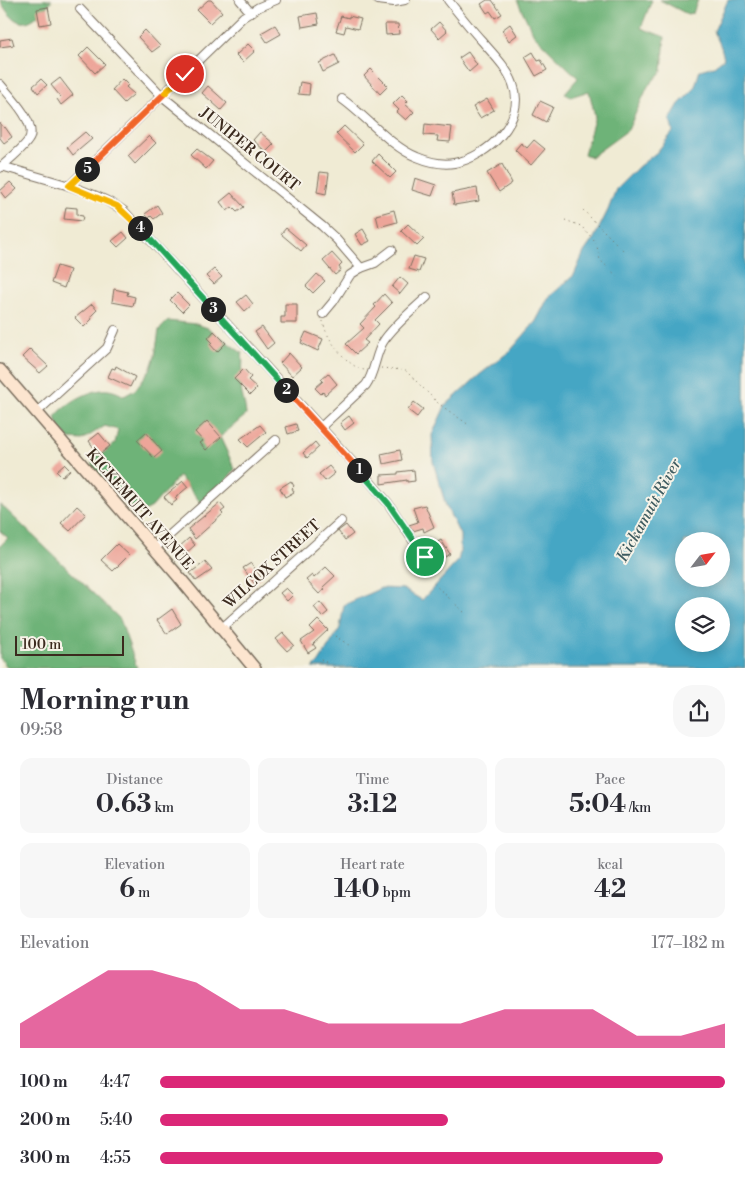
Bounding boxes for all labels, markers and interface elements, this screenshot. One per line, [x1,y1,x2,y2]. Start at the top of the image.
pin [164,53,206,95]
icon: check [171,60,199,88]
street label: JUNIPER COURT [195,103,304,196]
pin: 5 [74,156,100,182]
text: 5 [83,160,92,178]
pin: 4 [128,216,152,240]
text: 4 [136,219,145,237]
pin: 3 [200,296,226,322]
text: 3 [209,300,218,318]
pin: 2 [274,378,298,402]
text: 2 [282,381,291,399]
street label: KICKEMUIT AVENUE [82,445,197,574]
water label: Kickamuit River [612,454,686,566]
pin: 1 [346,458,372,482]
text: 1 [356,461,363,479]
street label: WILCOX STREET [219,516,325,614]
north arrow [675,532,730,588]
map controls [675,532,730,652]
pin [404,536,446,578]
icon: arrive [411,543,439,571]
button: layers [675,597,730,652]
scale bar [15,634,124,657]
text: 100 m [22,636,61,654]
text: Morning run [20,683,189,718]
button: share [673,685,725,737]
text: 09:58 [20,720,63,740]
text: Distance [107,771,163,789]
text: Time [356,771,389,789]
text: Pace [595,771,625,789]
text: 0.63 [96,789,152,820]
text: 3:12 [347,789,398,820]
text: 5:04 [569,789,626,820]
text: km [152,799,174,817]
text: /km [626,799,651,817]
text: Elevation [105,856,165,874]
text: Heart rate [340,856,405,874]
text: kcal [597,856,623,874]
text: 6 [119,874,135,905]
text: 140 [334,874,380,905]
text: 42 [594,874,626,905]
text: m [135,884,150,902]
text: bpm [380,884,411,902]
text: Elevation [20,933,89,953]
text: 177–182 m [651,933,725,953]
text: 100 m [20,1072,68,1092]
text: 4:47 [100,1072,130,1092]
text: 200 m [20,1110,70,1130]
text: 5:40 [100,1110,133,1130]
text: 300 m [20,1148,70,1168]
text: 4:55 [100,1148,131,1168]

